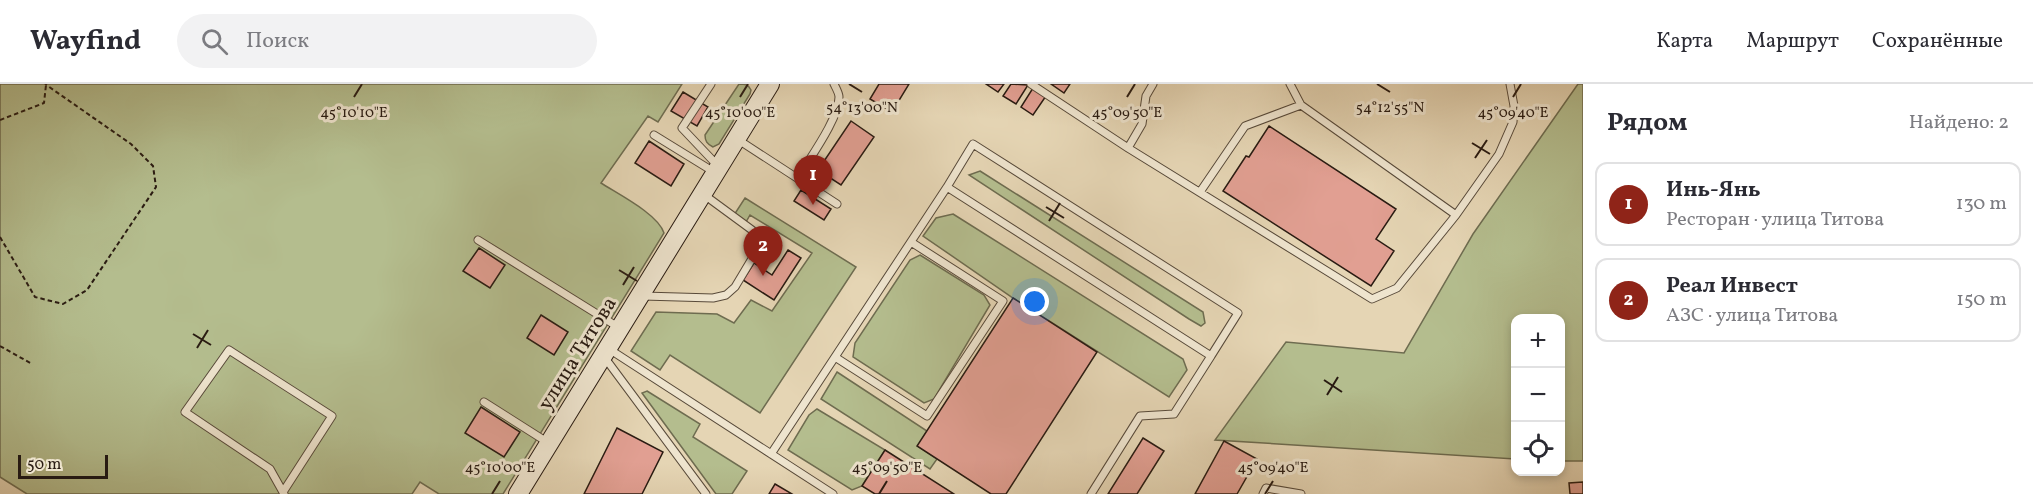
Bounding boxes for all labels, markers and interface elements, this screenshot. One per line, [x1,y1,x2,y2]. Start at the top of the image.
search box [177,14,597,68]
text: Wayfind [30,22,141,61]
icon: search [198,25,231,58]
text: Поиск [246,26,309,57]
text: Карта [1656,27,1713,56]
text: Маршрут [1746,27,1839,56]
text: Сохранённые [1872,27,2003,56]
text: 54°13'00"N [826,98,898,119]
text: 54°12'55"N [1356,98,1424,119]
text: 45°10'10"E [320,103,388,124]
text: 45°10'00"E [705,103,775,124]
text: 45°09'50"E [1092,103,1162,124]
text: 45°09'40"E [1478,103,1548,124]
text: Рядом [1607,105,1687,141]
text: Найдено: 2 [1909,109,2009,137]
pin: 1 [794,156,832,205]
text: Инь-Янь [1666,175,1761,206]
text: 1 [1624,190,1633,218]
text: 130 m [1956,190,2007,218]
text: Ресторан · улица Титова [1666,206,1884,234]
pin: 2 [744,226,783,276]
text: Реал Инвест [1666,271,1798,302]
text: 2 [1623,286,1634,314]
text: 150 m [1956,286,2007,314]
your location [1020,287,1049,316]
street label: улица Титова [532,292,624,416]
text: АЗС · улица Титова [1666,302,1838,330]
map controls [1511,314,1565,476]
button: + [1511,314,1565,368]
button: − [1511,368,1565,422]
button: locate [1511,422,1565,476]
scale bar [18,452,108,480]
text: 50 m [27,454,61,476]
text: 45°10'00"E [465,458,535,479]
text: 45°09'50"E [852,458,922,479]
text: 45°09'40"E [1238,458,1308,479]

